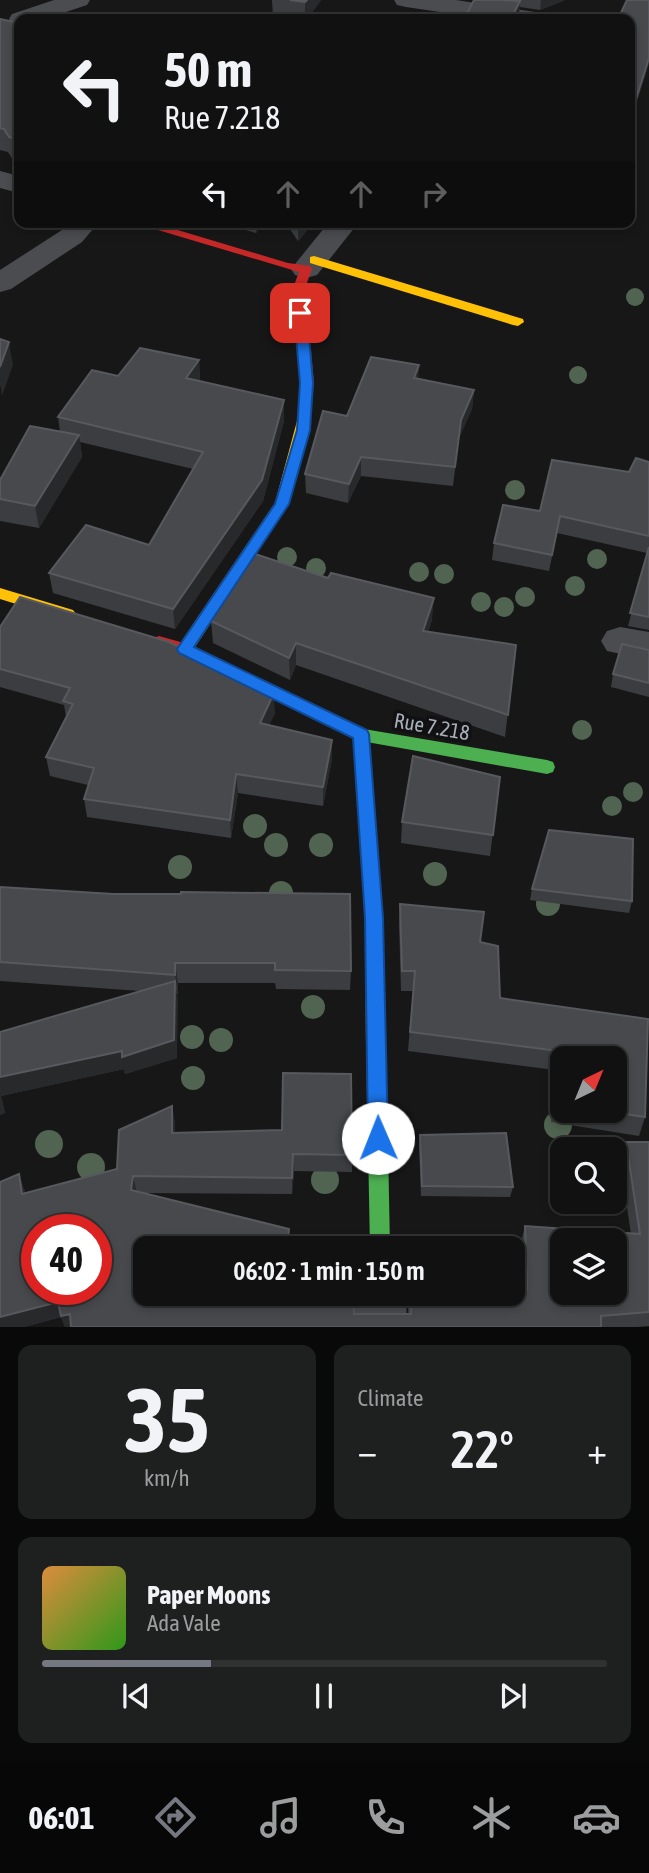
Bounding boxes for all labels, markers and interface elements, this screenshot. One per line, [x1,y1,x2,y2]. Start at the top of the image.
text: 50 m [164,41,252,97]
icon: left [49,42,140,133]
text: Rue 7.218 [164,99,280,136]
icon: left [196,175,234,213]
icon: ahead [269,175,307,213]
icon: ahead [342,175,380,213]
icon: right [415,175,453,213]
pin [270,283,330,343]
icon: arrive [281,294,319,332]
street label: Rue 7.218 [392,708,472,744]
north arrow [550,1046,626,1124]
map controls [550,1046,627,1305]
position arrow [341,1101,415,1175]
button: search [550,1137,627,1214]
speed limit sign: 40 [21,1214,112,1305]
button: layers [550,1228,627,1305]
text: 06:02 · 1 min · 150 m [233,1256,425,1286]
text: 35 [124,1367,210,1471]
text: Climate [358,1385,423,1411]
text: 22° [451,1419,514,1479]
text: − [358,1429,377,1472]
text: + [587,1429,607,1472]
text: km/h [144,1465,190,1491]
text: Paper Moons [147,1580,270,1610]
text: Ada Vale [147,1610,221,1636]
icon: previous [117,1677,155,1715]
icon: pause [305,1677,343,1715]
icon: next [494,1677,532,1715]
icon: directions [151,1793,200,1842]
icon: music [256,1793,305,1842]
icon: phone [361,1793,410,1842]
icon: climate [467,1793,516,1842]
icon: car [572,1793,621,1842]
text: 06:01 [28,1799,95,1836]

